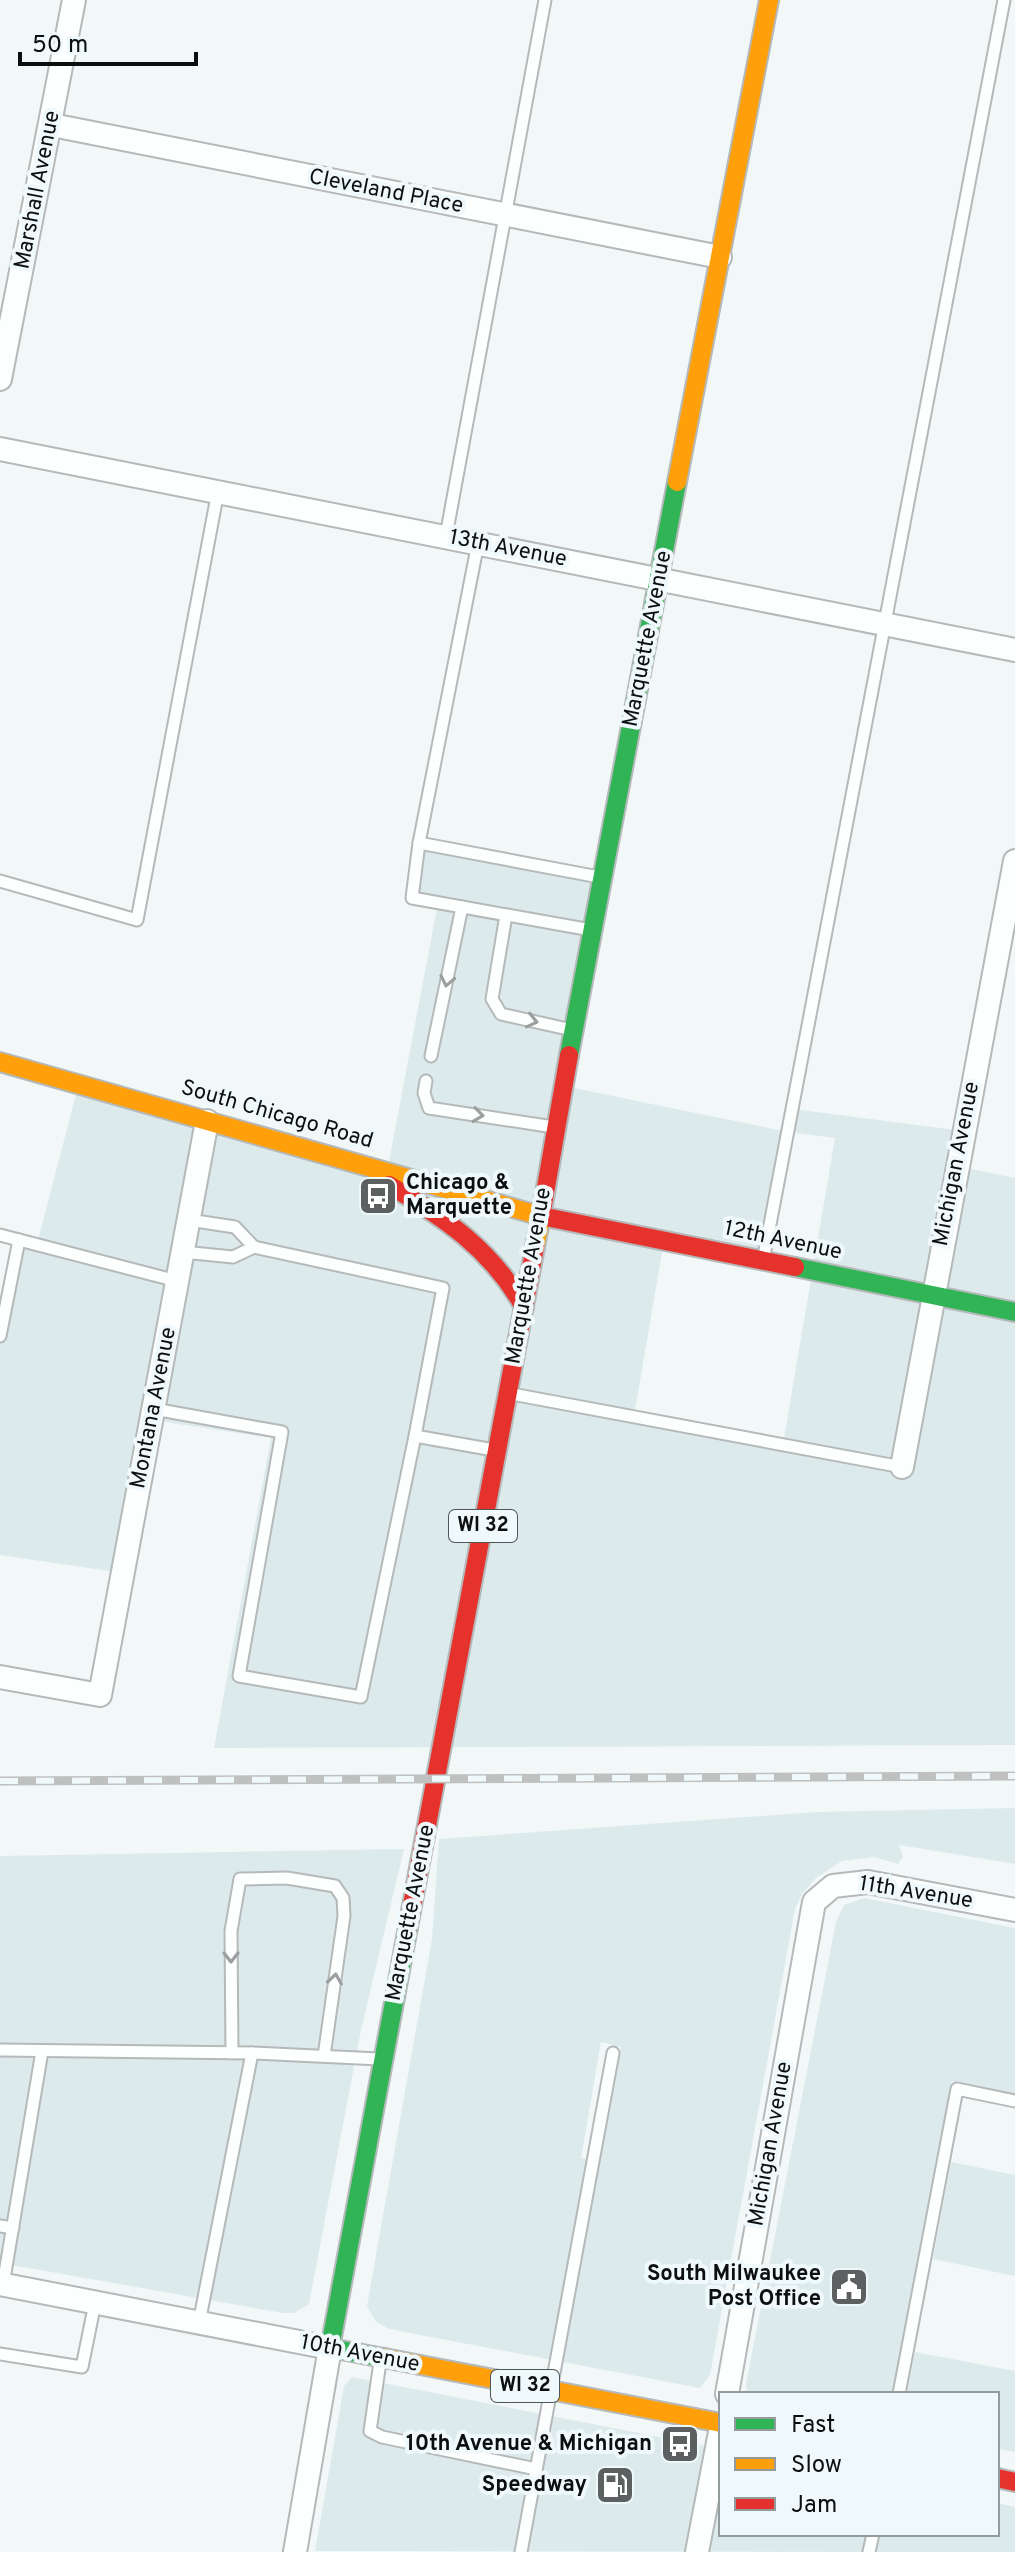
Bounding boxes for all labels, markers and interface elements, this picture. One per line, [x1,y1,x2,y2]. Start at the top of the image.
scale bar [20,16,196,66]
text: 50 m [32,31,88,61]
street label: Marshall Avenue [9,108,67,272]
street label: Cleveland Place [306,164,466,220]
street label: 13th Avenue [447,524,569,574]
street label: Marquette Avenue [618,549,678,729]
one-way arrow [439,974,456,987]
one-way arrow [524,1012,538,1029]
street label: South Chicago Road [178,1075,376,1155]
street label: Michigan Avenue [928,1080,986,1248]
one-way arrow [471,1106,485,1123]
place label: Chicago & Marquette [406,1170,512,1222]
bus stop icon: Chicago & Marquette [357,1175,399,1217]
street label: Marquette Avenue [500,1186,558,1366]
street label: 12th Avenue [722,1215,844,1267]
street label: Montana Avenue [125,1325,183,1491]
road number: WI 32 [449,1510,517,1542]
street label: Marquette Avenue [381,1823,441,2003]
street label: 11th Avenue [857,1871,975,1915]
one-way arrow [222,1951,240,1964]
one-way arrow [326,1972,343,1986]
street label: Michigan Avenue [743,2059,799,2229]
place label: South Milwaukee Post Office [647,2261,821,2313]
public building icon: South Milwaukee Post Office [828,2266,870,2308]
street label: 10th Avenue [298,2329,422,2379]
road number: WI 32 [491,2370,559,2402]
legend [719,2392,999,2536]
text: Fast [791,2411,835,2441]
bus stop icon: 10th Avenue & Michigan [659,2423,701,2465]
place label: 10th Avenue & Michigan [406,2431,652,2458]
text: Slow [791,2451,842,2481]
fuel station icon: Speedway [594,2464,636,2506]
place label: Speedway [482,2472,587,2499]
text: Jam [791,2491,837,2521]

